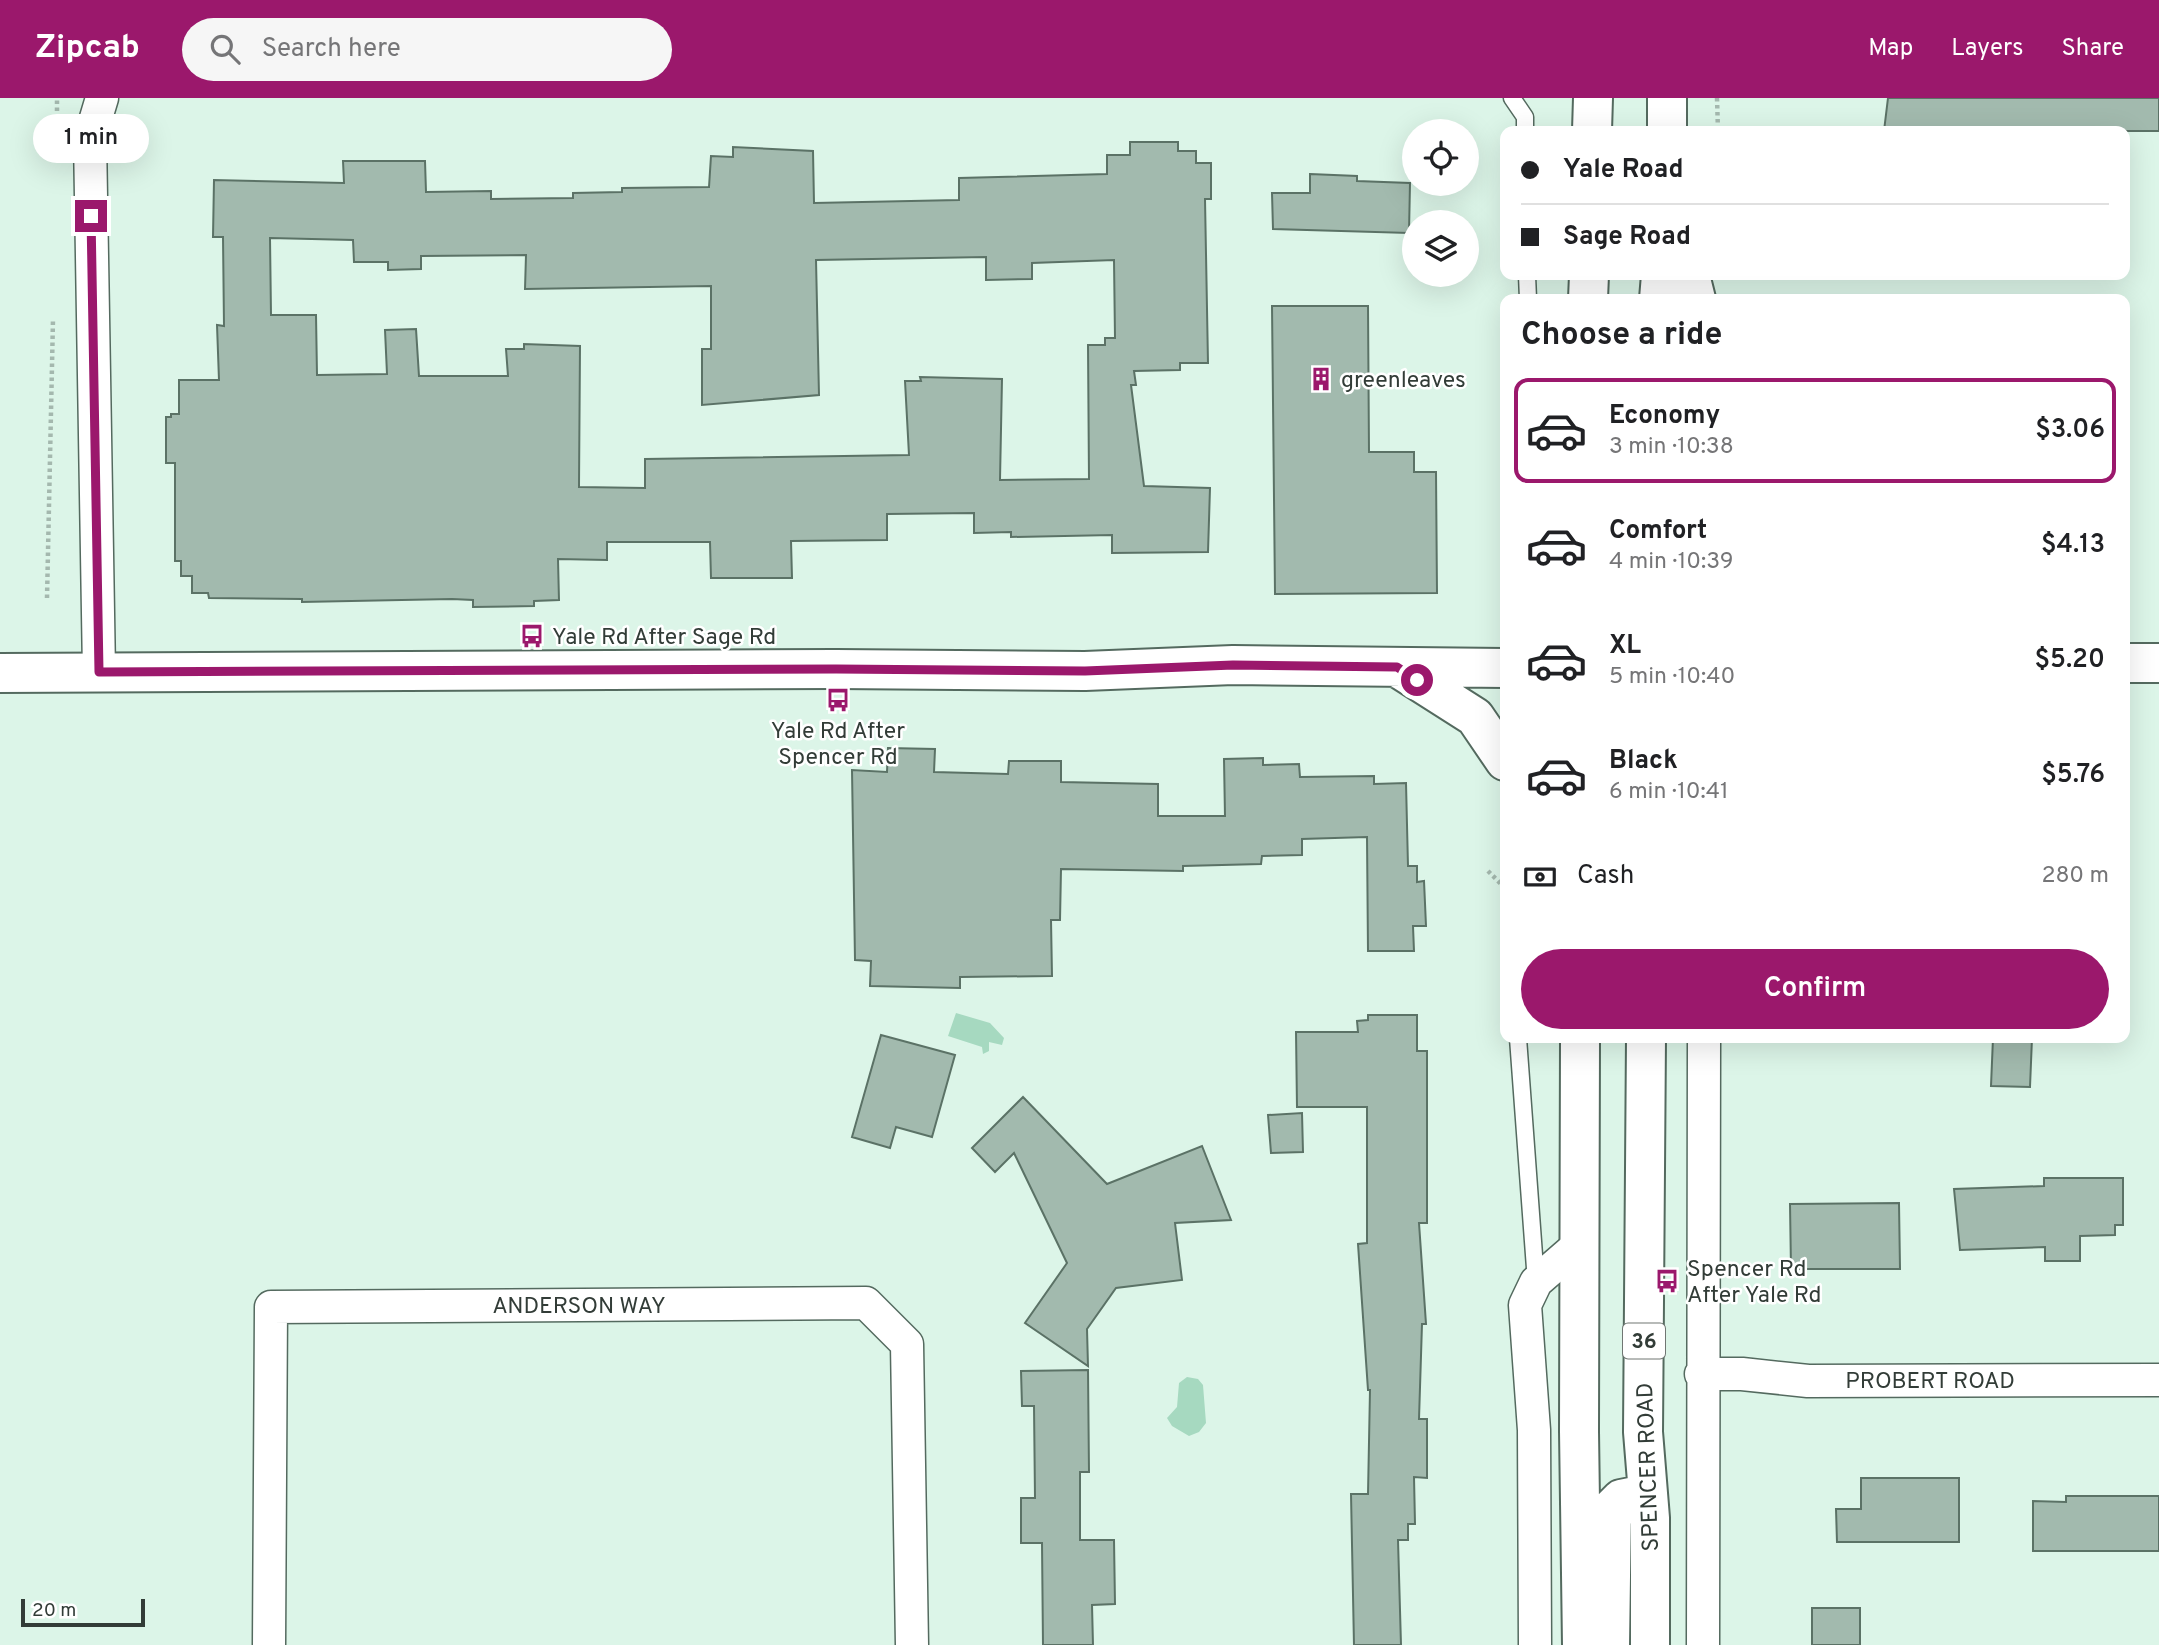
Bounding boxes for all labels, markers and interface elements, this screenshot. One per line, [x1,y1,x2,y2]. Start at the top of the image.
search box [182,18,672,81]
text: Zipcab [35,28,140,70]
icon: search [206,30,244,68]
text: Search here [262,33,401,66]
text: Map [1868,34,1913,64]
text: Layers [1951,34,2023,64]
text: Share [2061,34,2124,64]
callout: 1 min [33,115,149,164]
map controls [1402,119,1479,287]
button: locate [1402,119,1479,196]
text: 1 min [64,124,118,153]
text: Yale Road [1563,154,1683,187]
route end [75,200,107,232]
button: layers [1402,210,1479,287]
text: Sage Road [1563,221,1691,254]
text: Choose a ride [1521,316,1722,356]
building icon: greenleaves [1307,365,1335,393]
place label: greenleaves [1341,367,1466,396]
icon: car [1525,399,1588,462]
text: Economy [1609,400,1720,433]
text: $3.06 [2035,414,2105,447]
text: 3 min · 10:38 [1609,433,1734,462]
icon: car [1525,514,1588,577]
text: Comfort [1609,515,1707,548]
text: $4.13 [2041,529,2105,562]
text: 4 min · 10:39 [1609,548,1733,577]
bus stop icon: Yale Rd After Sage Rd [518,622,546,650]
place label: Yale Rd After Sage Rd [552,624,776,653]
icon: car [1525,629,1588,692]
text: XL [1609,630,1641,663]
text: $5.20 [2034,644,2105,677]
text: 5 min · 10:40 [1609,663,1735,692]
route start [1401,664,1433,696]
bus stop icon: Yale Rd After Spencer Rd [824,686,852,714]
place label: Yale Rd After Spencer Rd [771,718,905,773]
icon: car [1525,744,1588,807]
text: Black [1609,745,1678,778]
text: $5.76 [2041,759,2105,792]
text: 6 min · 10:41 [1609,778,1729,807]
icon: cash [1521,858,1559,896]
text: Cash [1577,860,1634,893]
text: 280 m [2041,862,2109,891]
button: Confirm [1521,949,2109,1029]
place label: Spencer Rd After Yale Rd [1687,1256,1821,1311]
bus stop icon: Spencer Rd After Yale Rd [1653,1267,1681,1295]
street label: ANDERSON WAY [492,1293,666,1322]
road number: 36 [1623,1324,1665,1358]
street label: PROBERT ROAD [1845,1368,2015,1397]
street label: SPENCER ROAD [1632,1382,1667,1552]
scale bar [21,1596,145,1628]
text: 20 m [32,1599,76,1623]

